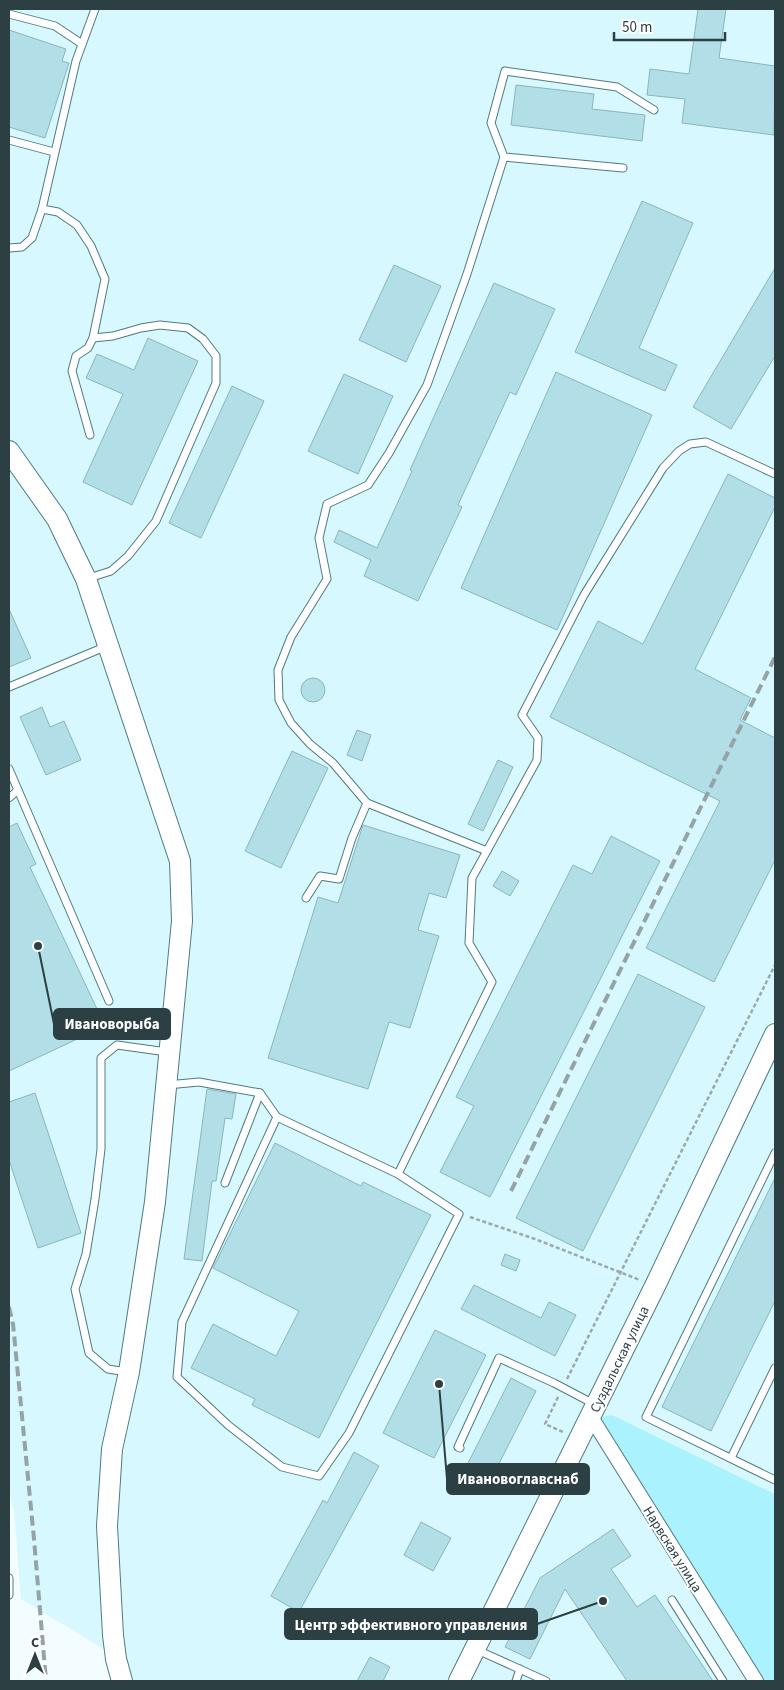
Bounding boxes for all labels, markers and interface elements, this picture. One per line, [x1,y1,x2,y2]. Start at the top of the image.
scale bar [614,10,725,42]
text: 50 m [622,17,652,38]
callout: Ивановорыба [54,1009,170,1039]
text: Ивановорыба [64,1014,160,1035]
street label: Суздальская улица [585,1303,654,1416]
callout: Ивановоглавснаб [447,1464,589,1494]
text: Ивановоглавснаб [457,1469,579,1490]
street label: Нарвская улица [638,1503,707,1596]
callout: Центр эффективного управления [285,1609,537,1639]
text: Центр эффективного управления [295,1615,527,1636]
north arrow [10,1630,60,1680]
text: С [31,1633,39,1653]

